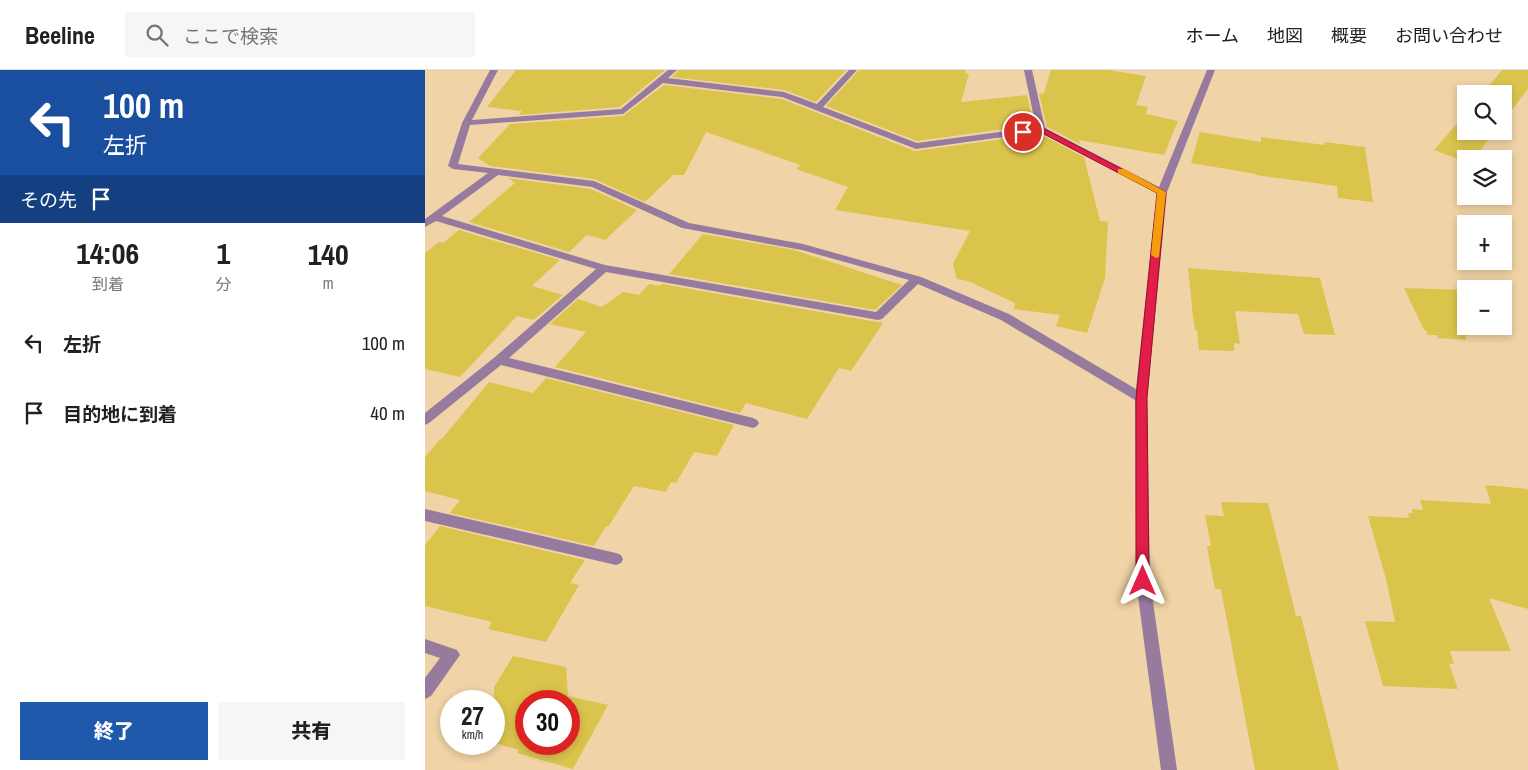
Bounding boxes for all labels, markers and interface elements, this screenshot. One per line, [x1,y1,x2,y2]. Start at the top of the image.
search box [125,12,475,57]
text: Beeline [25,19,95,51]
icon: search [143,21,171,49]
text: ここで検索 [183,23,278,49]
text: ホーム [1186,23,1239,48]
text: 地図 [1267,23,1303,48]
text: 概要 [1331,23,1367,48]
text: お問い合わせ [1395,23,1503,48]
text: 100 m [103,82,184,129]
map controls [1457,85,1512,335]
button: search [1457,85,1512,140]
icon: left [20,90,85,155]
pin [1002,111,1044,153]
icon: arrive [1009,118,1037,146]
text: 左折 [103,130,147,160]
button: layers [1457,150,1512,205]
icon: arrive [87,185,115,213]
text: その先 [20,187,77,213]
button: + [1457,215,1512,270]
text: 14:06 [76,233,139,273]
text: 1 [217,233,230,273]
text: 140 [308,234,349,274]
text: m [323,272,334,294]
text: 到着 [92,273,124,295]
text: 分 [215,273,231,295]
button: − [1457,280,1512,335]
icon: left [20,329,48,357]
text: 100 m [362,330,405,356]
text: 左折 [63,331,101,357]
icon: arrive [20,399,48,427]
text: 40 m [370,400,405,426]
text: 目的地に到着 [63,401,177,427]
position arrow [1116,554,1168,606]
speed limit sign: 30 [515,690,580,755]
text: 27 [461,699,484,733]
button: 終了 [20,702,208,760]
button: 共有 [218,702,405,760]
text: km/h [462,727,483,743]

